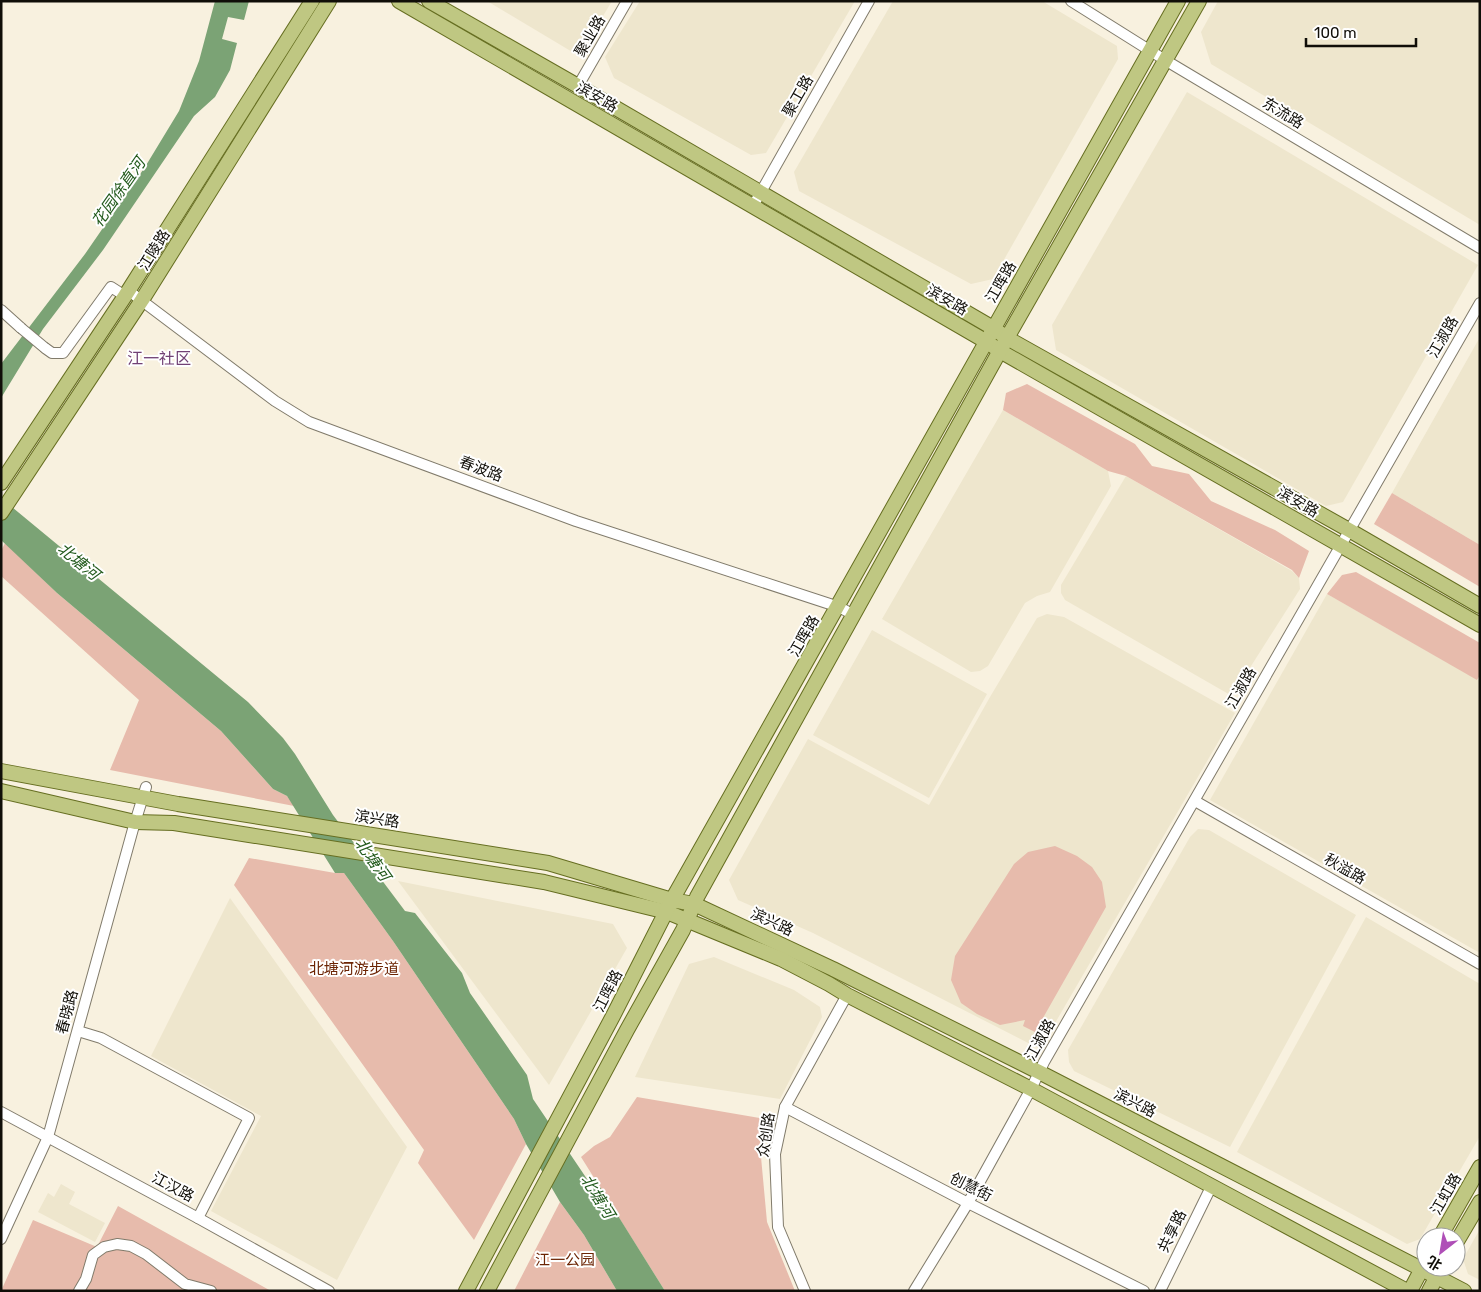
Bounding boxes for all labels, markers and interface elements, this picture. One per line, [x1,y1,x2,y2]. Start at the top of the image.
street label: 聚业路 [571,12,609,60]
scale bar [1306,15,1416,47]
text: 100 m [1314,24,1356,42]
street label: 聚工路 [779,72,817,120]
street label: 滨安路 [573,78,621,116]
street label: 东流路 [1259,94,1307,132]
water label: 花园徐直河 [88,152,151,231]
street label: 江陵路 [134,226,174,274]
street label: 江晖路 [982,258,1020,306]
street label: 滨安路 [923,281,971,319]
street label: 江淑路 [1424,313,1462,361]
district label: 江一社区 [127,349,191,368]
street label: 春波路 [457,453,505,485]
street label: 滨安路 [1274,483,1322,521]
water label: 北塘河 [54,539,106,586]
street label: 江晖路 [785,612,823,660]
street label: 江淑路 [1222,664,1260,712]
street label: 滨兴路 [353,807,401,831]
water label: 北塘河 [351,834,396,887]
street label: 秋溢路 [1321,850,1369,888]
street label: 滨兴路 [748,904,796,940]
park label: 北塘河游步道 [309,960,399,978]
street label: 江晖路 [590,967,626,1015]
street label: 春晓路 [52,988,82,1036]
street label: 江淑路 [1021,1016,1059,1064]
street label: 滨兴路 [1111,1085,1159,1121]
street label: 众创路 [754,1111,778,1159]
street label: 江汉路 [149,1168,197,1206]
street label: 创慧街 [947,1169,995,1205]
street label: 江虹路 [1427,1170,1465,1218]
water label: 北塘河 [577,1171,620,1224]
street label: 共享路 [1154,1207,1190,1255]
north arrow [1416,1227,1466,1277]
park label: 江一公园 [535,1251,595,1269]
text: 北 [1424,1252,1445,1274]

